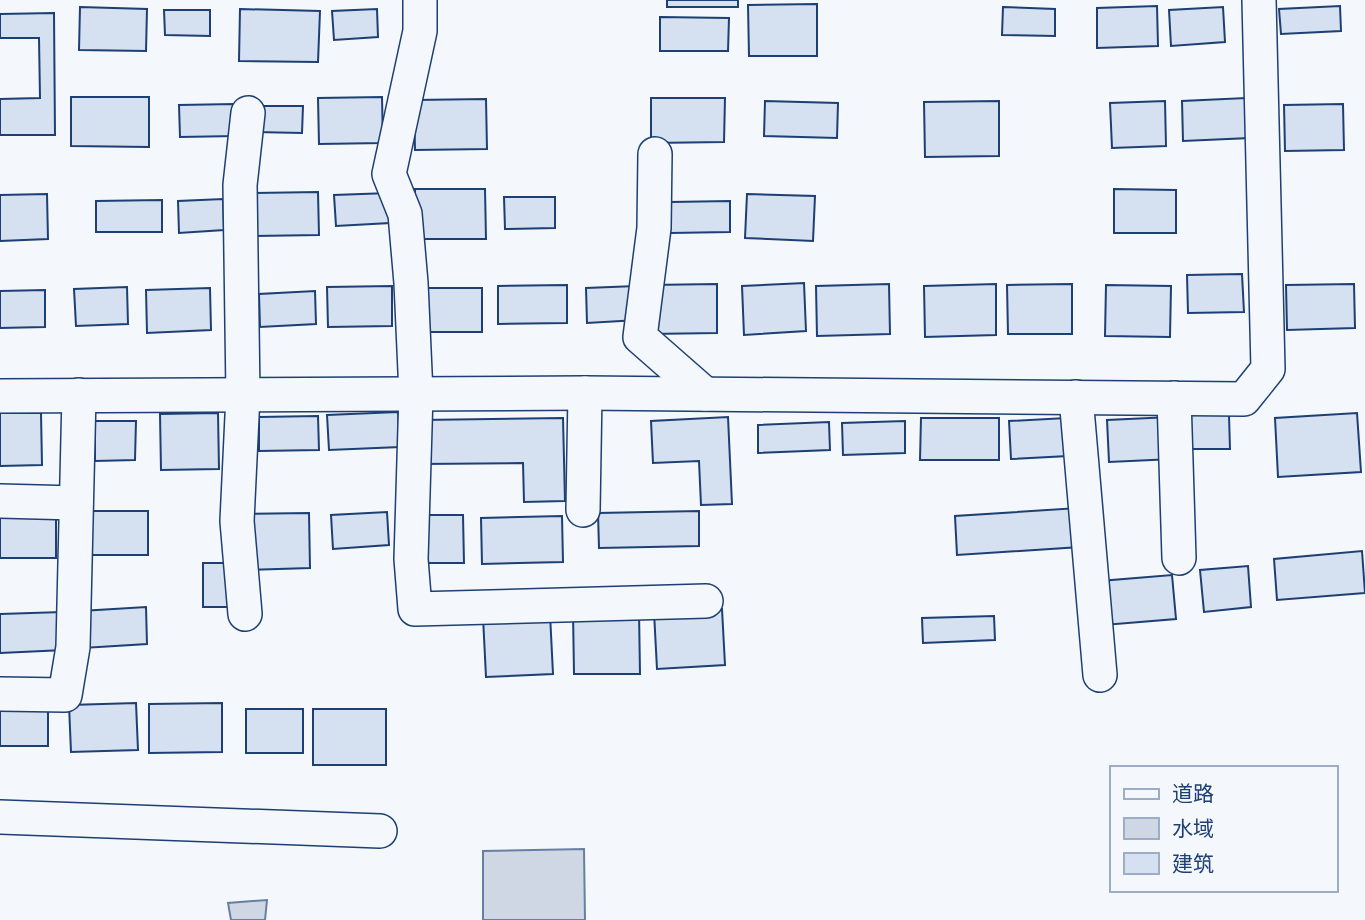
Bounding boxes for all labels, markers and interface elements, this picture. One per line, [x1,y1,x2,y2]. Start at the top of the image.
legend [1110,766,1337,892]
text: 道路 [1172,779,1214,809]
text: 水域 [1172,814,1214,844]
text: 建筑 [1172,849,1214,879]

